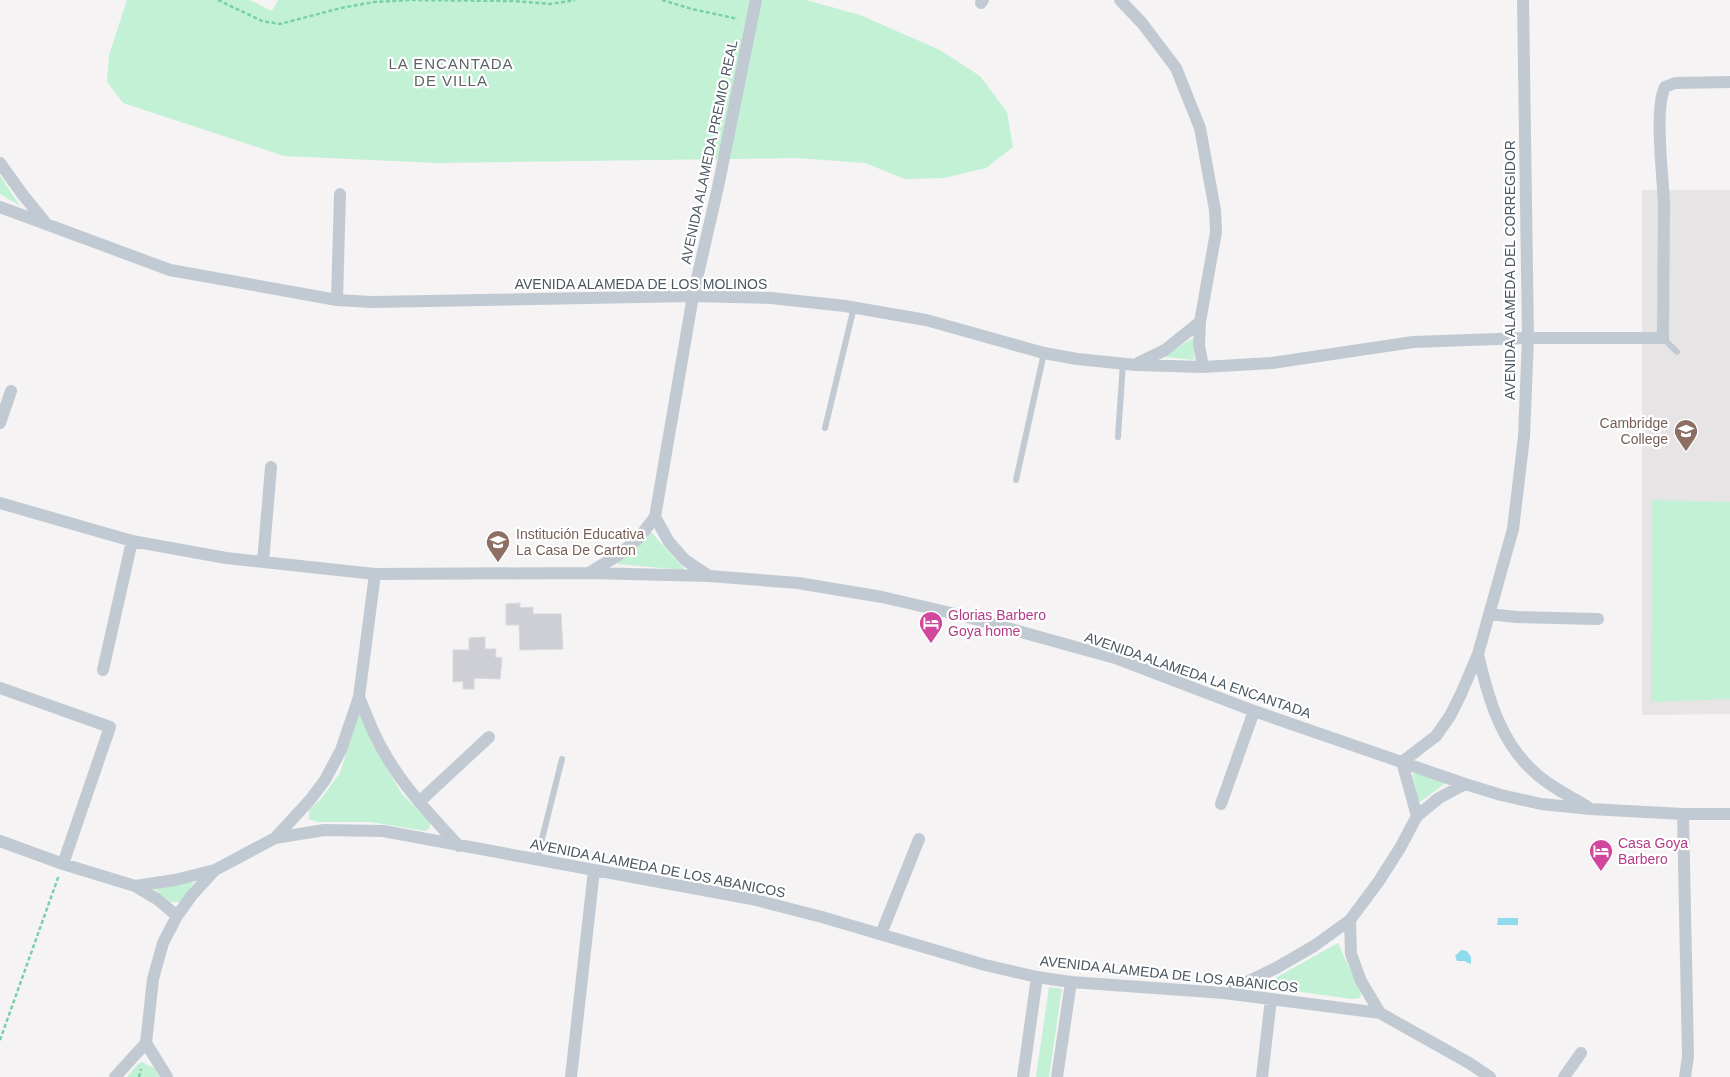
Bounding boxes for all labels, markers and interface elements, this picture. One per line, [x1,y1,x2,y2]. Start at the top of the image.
street label: AVENIDA ALAMEDA PREMIO REAL [677,38,741,265]
district label: LA ENCANTADA DE VILLA [388,55,514,89]
street label: AVENIDA ALAMEDA DEL CORREGIDOR [1502,140,1518,400]
street label: AVENIDA ALAMEDA DE LOS MOLINOS [515,276,767,292]
place label: Cambridge College [1600,415,1668,447]
school or university icon: Cambridge College [1673,418,1699,452]
place label: Institución Educativa La Casa De Carton [516,526,645,558]
school or university icon: Institución Educativa La Casa De Carton [485,529,511,563]
place label: Glorias Barbero Goya home [948,607,1046,639]
hotel icon: Glorias Barbero Goya home [918,610,944,644]
street label: AVENIDA ALAMEDA LA ENCANTADA [1083,629,1314,722]
street label: AVENIDA ALAMEDA DE LOS ABANICOS [529,835,787,901]
place label: Casa Goya Barbero [1618,835,1688,867]
hotel icon: Casa Goya Barbero [1588,838,1614,872]
street label: AVENIDA ALAMEDA DE LOS ABANICOS [1039,952,1299,996]

